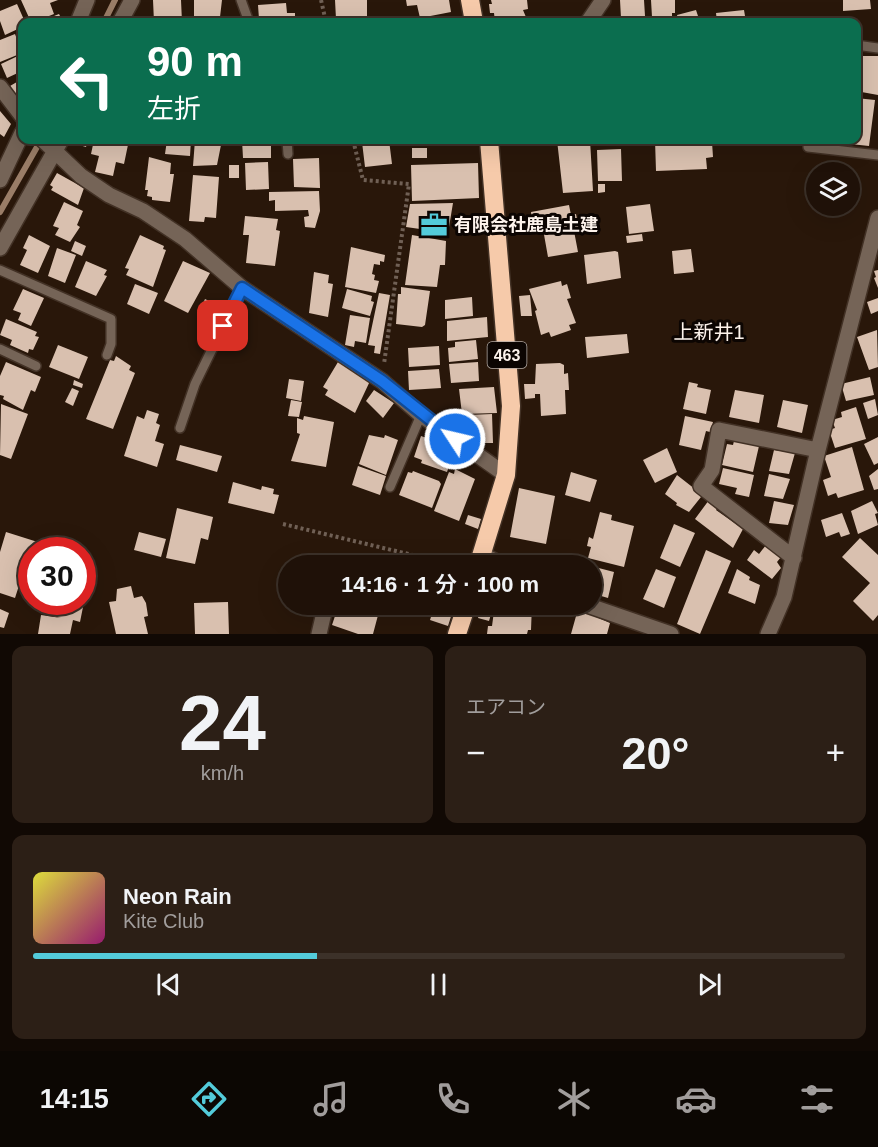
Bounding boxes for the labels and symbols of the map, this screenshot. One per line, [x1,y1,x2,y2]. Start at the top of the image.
office icon: 有限会社鹿島土建 [419,210,449,240]
place label: 有限会社鹿島土建 [454,215,598,235]
pin [197,300,248,351]
district label: 上新井1 [673,321,745,343]
road number: 463 [488,342,526,368]
position arrow [423,407,487,471]
speed limit sign: 30 [18,537,96,615]

